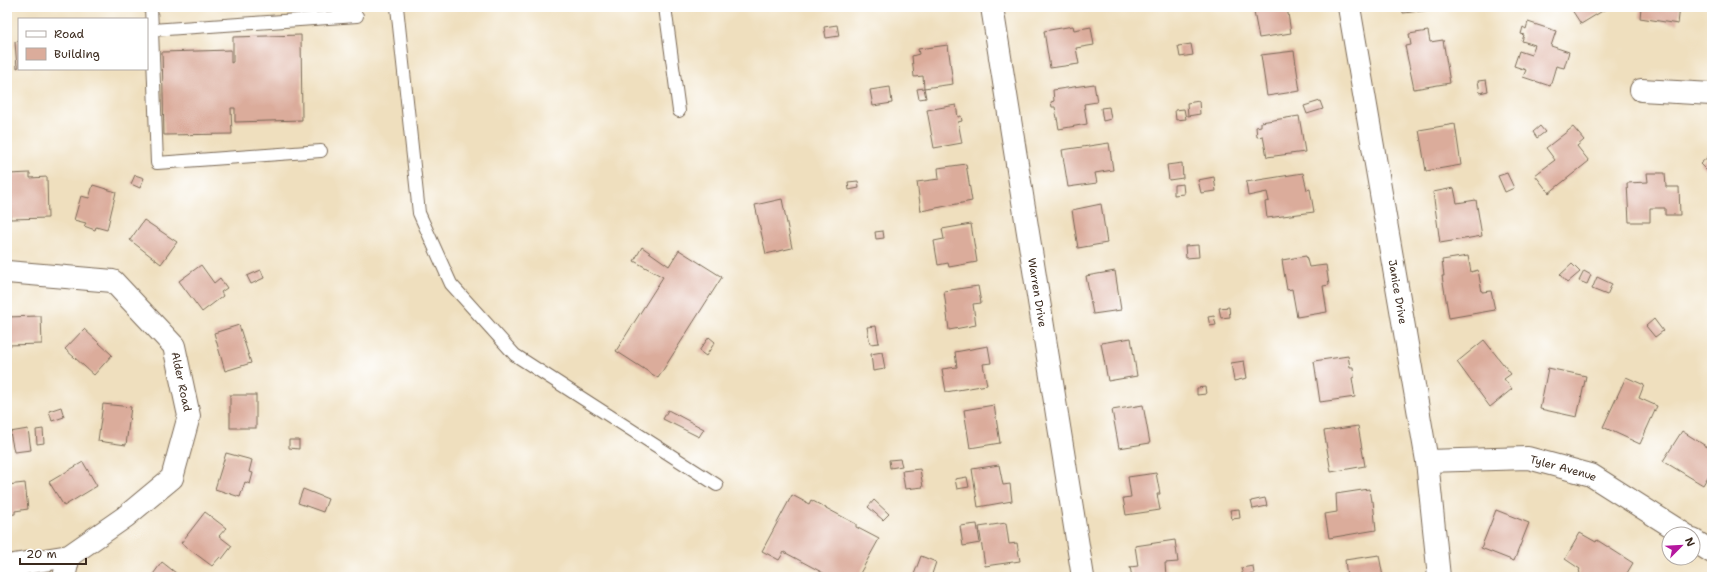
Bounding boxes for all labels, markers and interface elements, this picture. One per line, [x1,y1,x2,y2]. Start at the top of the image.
legend [18,18,148,70]
text: Road [54,26,85,42]
text: Building [54,46,100,62]
street label: Warren Drive [1025,257,1050,328]
street label: Janice Drive [1385,258,1411,325]
street label: Alder Road [168,350,195,413]
street label: Tyler Avenue [1528,451,1600,485]
north arrow [1661,526,1701,566]
text: N [1681,535,1698,549]
scale bar [20,540,86,566]
text: 20 m [26,546,57,562]

